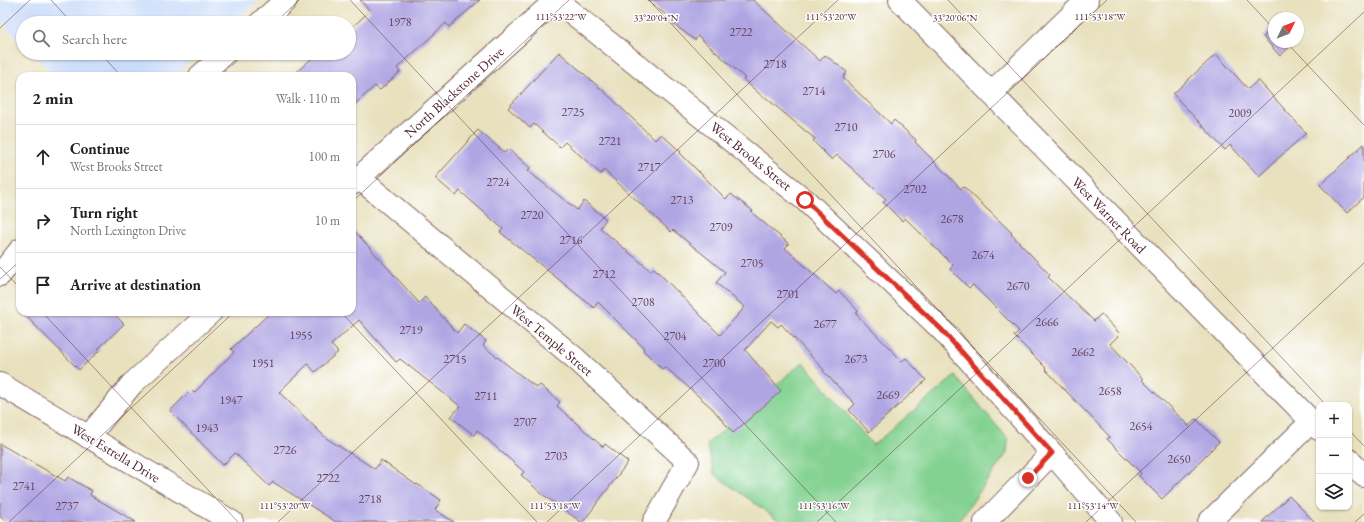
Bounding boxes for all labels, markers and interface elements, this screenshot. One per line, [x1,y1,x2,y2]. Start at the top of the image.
text: 111°53'22"W [536,10,587,23]
text: 111°53'20"W [806,10,857,23]
text: 111°53'18"W [1075,10,1126,23]
text: 33°20'04"N [634,11,679,24]
text: 33°20'06"N [933,11,978,24]
north arrow [1268,12,1304,48]
house number: 1978 [388,14,412,30]
search box [16,16,356,60]
house number: 2722 [729,24,753,40]
icon: search [30,27,52,49]
text: Search here [62,29,127,48]
street label: North Blackstone Drive [400,42,508,141]
house number: 2718 [763,56,787,72]
house number: 2714 [802,83,826,99]
text: 2 min [32,87,73,109]
text: Walk · 110 m [276,90,340,107]
house number: 2725 [561,104,585,120]
house number: 2009 [1228,105,1252,121]
street label: West Brooks Street [707,118,796,195]
house number: 2710 [834,119,858,135]
house number: 2721 [598,133,622,149]
text: Continue [70,139,130,158]
icon: ahead [32,146,54,168]
house number: 2706 [872,146,896,162]
text: 100 m [309,148,340,165]
text: West Brooks Street [70,158,163,175]
house number: 2717 [637,159,661,175]
street label: West Warner Road [1068,173,1151,258]
house number: 2724 [486,174,510,190]
house number: 2702 [903,181,927,197]
route start [796,191,814,209]
house number: 2713 [670,192,694,208]
text: Turn right [70,203,138,222]
house number: 2720 [520,207,544,223]
icon: right [32,210,54,232]
house number: 2678 [940,211,964,227]
text: 10 m [315,212,340,229]
house number: 2709 [709,219,733,235]
text: North Lexington Drive [70,222,186,239]
house number: 2716 [559,232,583,248]
house number: 2674 [971,247,995,263]
house number: 2705 [740,255,764,271]
house number: 2712 [592,266,616,282]
icon: arrive [32,274,54,296]
text: Arrive at destination [70,275,201,294]
house number: 2670 [1006,278,1030,294]
house number: 2701 [776,286,800,302]
house number: 2708 [631,294,655,310]
street label: West Temple Street [507,300,597,380]
house number: 2666 [1035,314,1059,330]
house number: 2677 [813,316,837,332]
house number: 2719 [399,322,423,338]
house number: 1955 [289,327,313,343]
house number: 2704 [663,328,687,344]
house number: 2662 [1071,344,1095,360]
house number: 2715 [443,351,467,367]
house number: 2673 [844,351,868,367]
house number: 1951 [251,355,275,371]
house number: 2700 [702,355,726,371]
house number: 2658 [1098,383,1122,399]
house number: 2669 [876,387,900,403]
house number: 2711 [474,388,498,404]
house number: 1947 [219,392,243,408]
map controls [1316,402,1352,510]
button: + [1316,402,1352,438]
house number: 2707 [513,414,537,430]
house number: 2654 [1129,418,1153,434]
street label: West Estrella Drive [68,419,164,487]
house number: 1943 [195,420,219,436]
button: − [1316,438,1352,474]
house number: 2726 [273,442,297,458]
house number: 2703 [544,448,568,464]
house number: 2650 [1167,451,1191,467]
route end [1019,469,1037,487]
house number: 2722 [316,470,340,486]
button: layers [1316,474,1352,510]
house number: 2741 [12,478,36,494]
house number: 2718 [358,491,382,507]
house number: 2737 [55,498,79,514]
text: 111°53'20"W [260,499,311,512]
text: 111°53'18"W [530,499,581,512]
text: 111°53'16"W [799,499,850,512]
text: 111°53'14"W [1068,499,1119,512]

